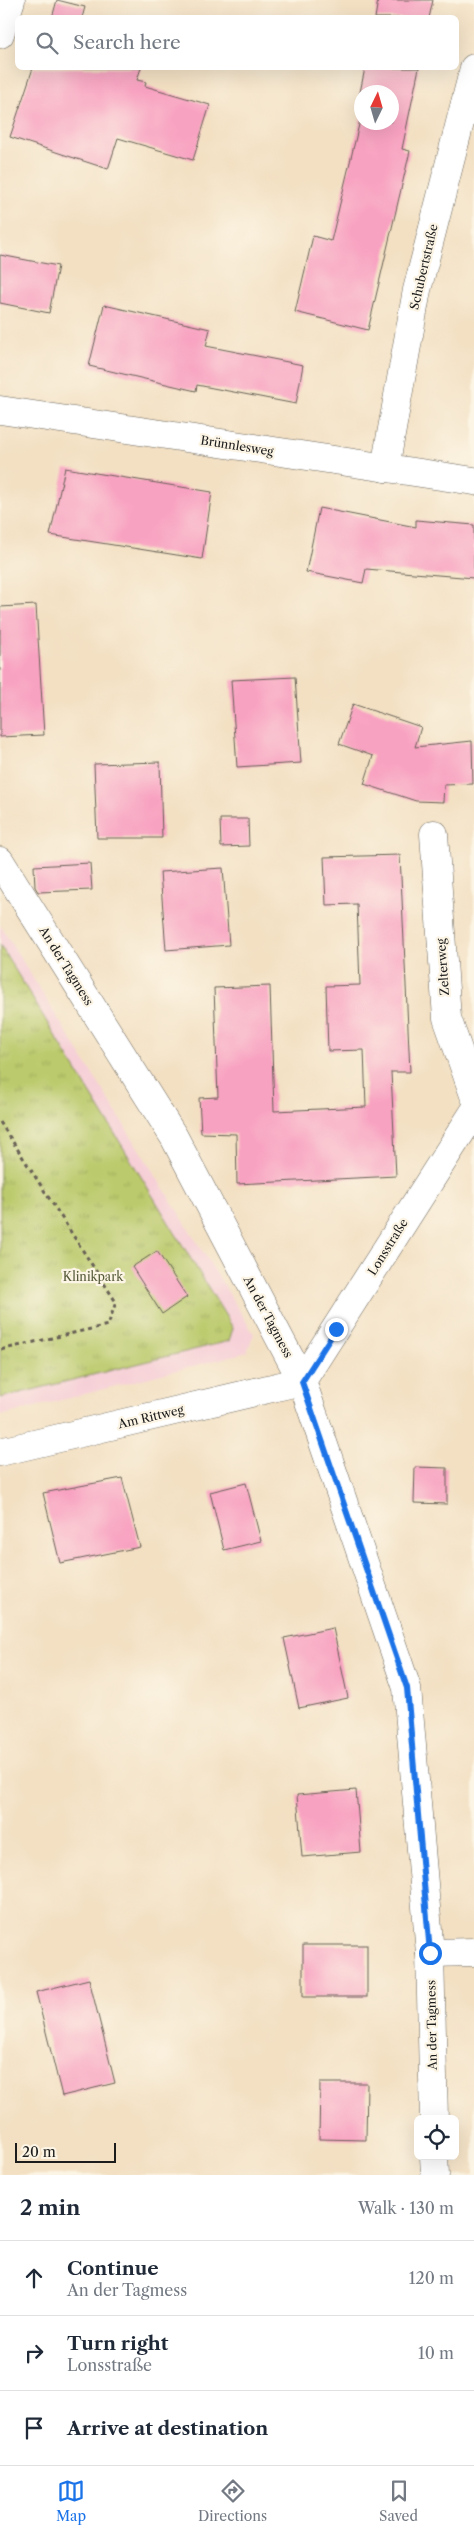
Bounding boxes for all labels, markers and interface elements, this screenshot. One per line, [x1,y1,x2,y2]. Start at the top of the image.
search box [15,15,459,70]
icon: search [33,29,61,57]
text: Search here [73,31,181,54]
north arrow [354,85,399,130]
street label: Schubertstraße [406,222,441,311]
street label: Brünnlesweg [199,432,275,459]
street label: An der Tagmess [36,923,97,1008]
street label: Zelterweg [433,937,452,996]
street label: Lonsstraße [364,1216,411,1278]
park label: Klinikpark [63,1269,124,1284]
street label: An der Tagmess [240,1273,296,1360]
route end [325,1318,348,1341]
street label: Am Rittweg [116,1402,186,1432]
route start [419,1942,442,1965]
street label: An der Tagmess [423,1980,440,2071]
map controls [414,2115,459,2160]
button: locate [414,2115,459,2160]
scale bar [15,2140,116,2163]
text: 20 m [22,2143,56,2161]
text: 2 min [20,2195,80,2220]
text: Walk · 130 m [358,2198,454,2218]
text: Continue [67,2257,159,2280]
icon: ahead [20,2264,48,2292]
text: 120 m [409,2268,454,2288]
text: An der Tagmess [67,2280,187,2300]
text: Turn right [67,2332,168,2355]
icon: right [20,2339,48,2367]
text: 10 m [418,2343,454,2363]
text: Lonsstraße [67,2355,152,2375]
icon: arrive [20,2414,48,2442]
text: Arrive at destination [67,2417,268,2440]
tab: Map [56,2477,86,2525]
tab: Directions [198,2477,267,2525]
tab: Saved [379,2477,418,2525]

